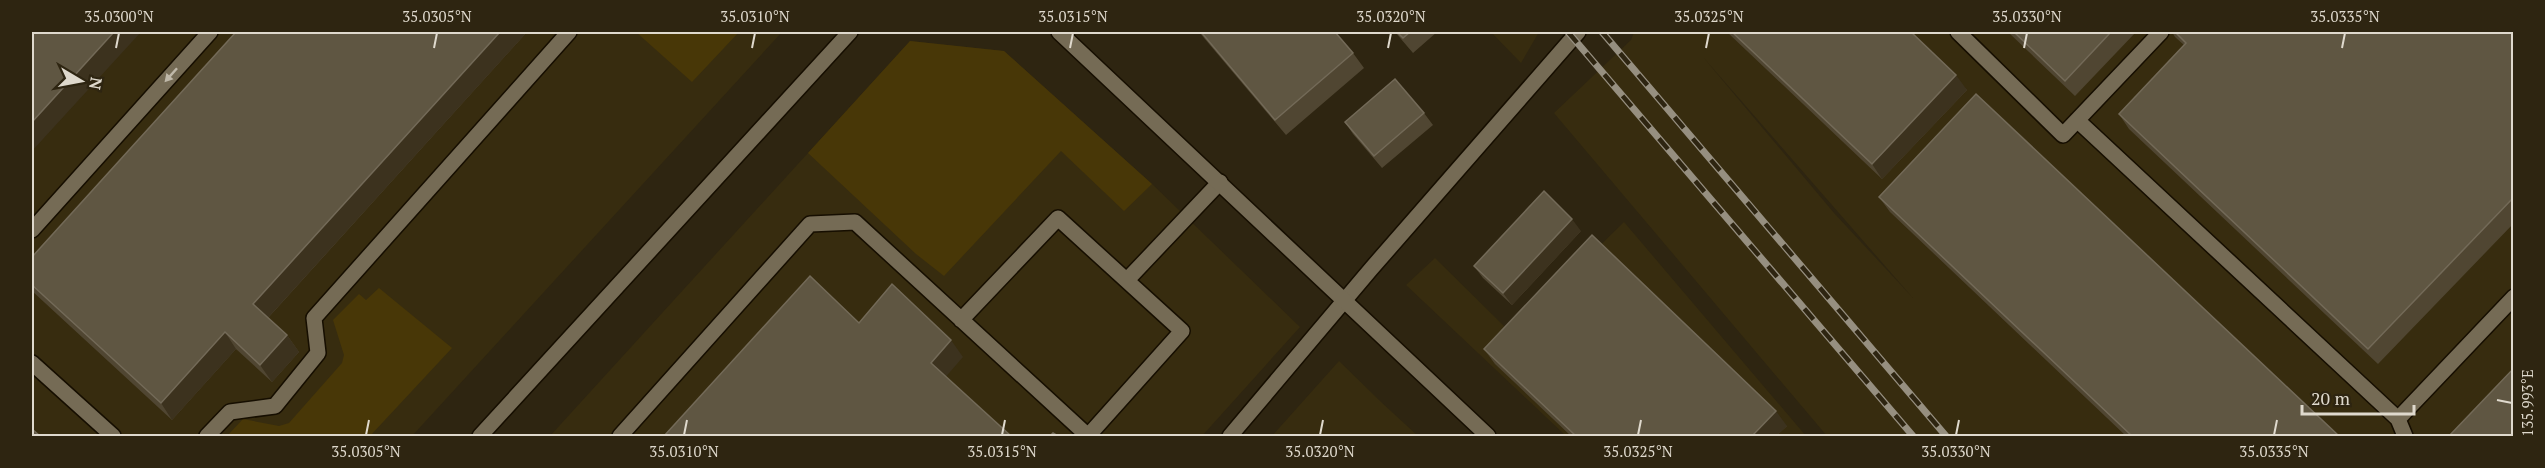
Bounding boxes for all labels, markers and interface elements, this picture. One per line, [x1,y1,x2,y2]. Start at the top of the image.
text: 35.0300°N [84,6,154,26]
text: 35.0305°N [402,6,472,26]
text: 35.0310°N [720,6,790,26]
text: 35.0315°N [1038,6,1108,26]
text: 35.0320°N [1356,6,1426,26]
text: 35.0325°N [1674,6,1744,26]
text: 35.0330°N [1992,6,2062,26]
text: 35.0335°N [2310,6,2380,26]
north arrow [51,51,111,111]
one-way arrow [165,67,178,82]
text: N [84,76,108,91]
text: 135.993°E [2517,369,2537,437]
scale bar [2302,378,2414,416]
text: 20 m [2311,386,2351,410]
text: 35.0305°N [331,441,401,461]
text: 35.0310°N [649,441,719,461]
text: 35.0315°N [967,441,1037,461]
text: 35.0320°N [1285,441,1355,461]
text: 35.0325°N [1603,441,1673,461]
text: 35.0330°N [1921,441,1991,461]
text: 35.0335°N [2239,441,2309,461]

